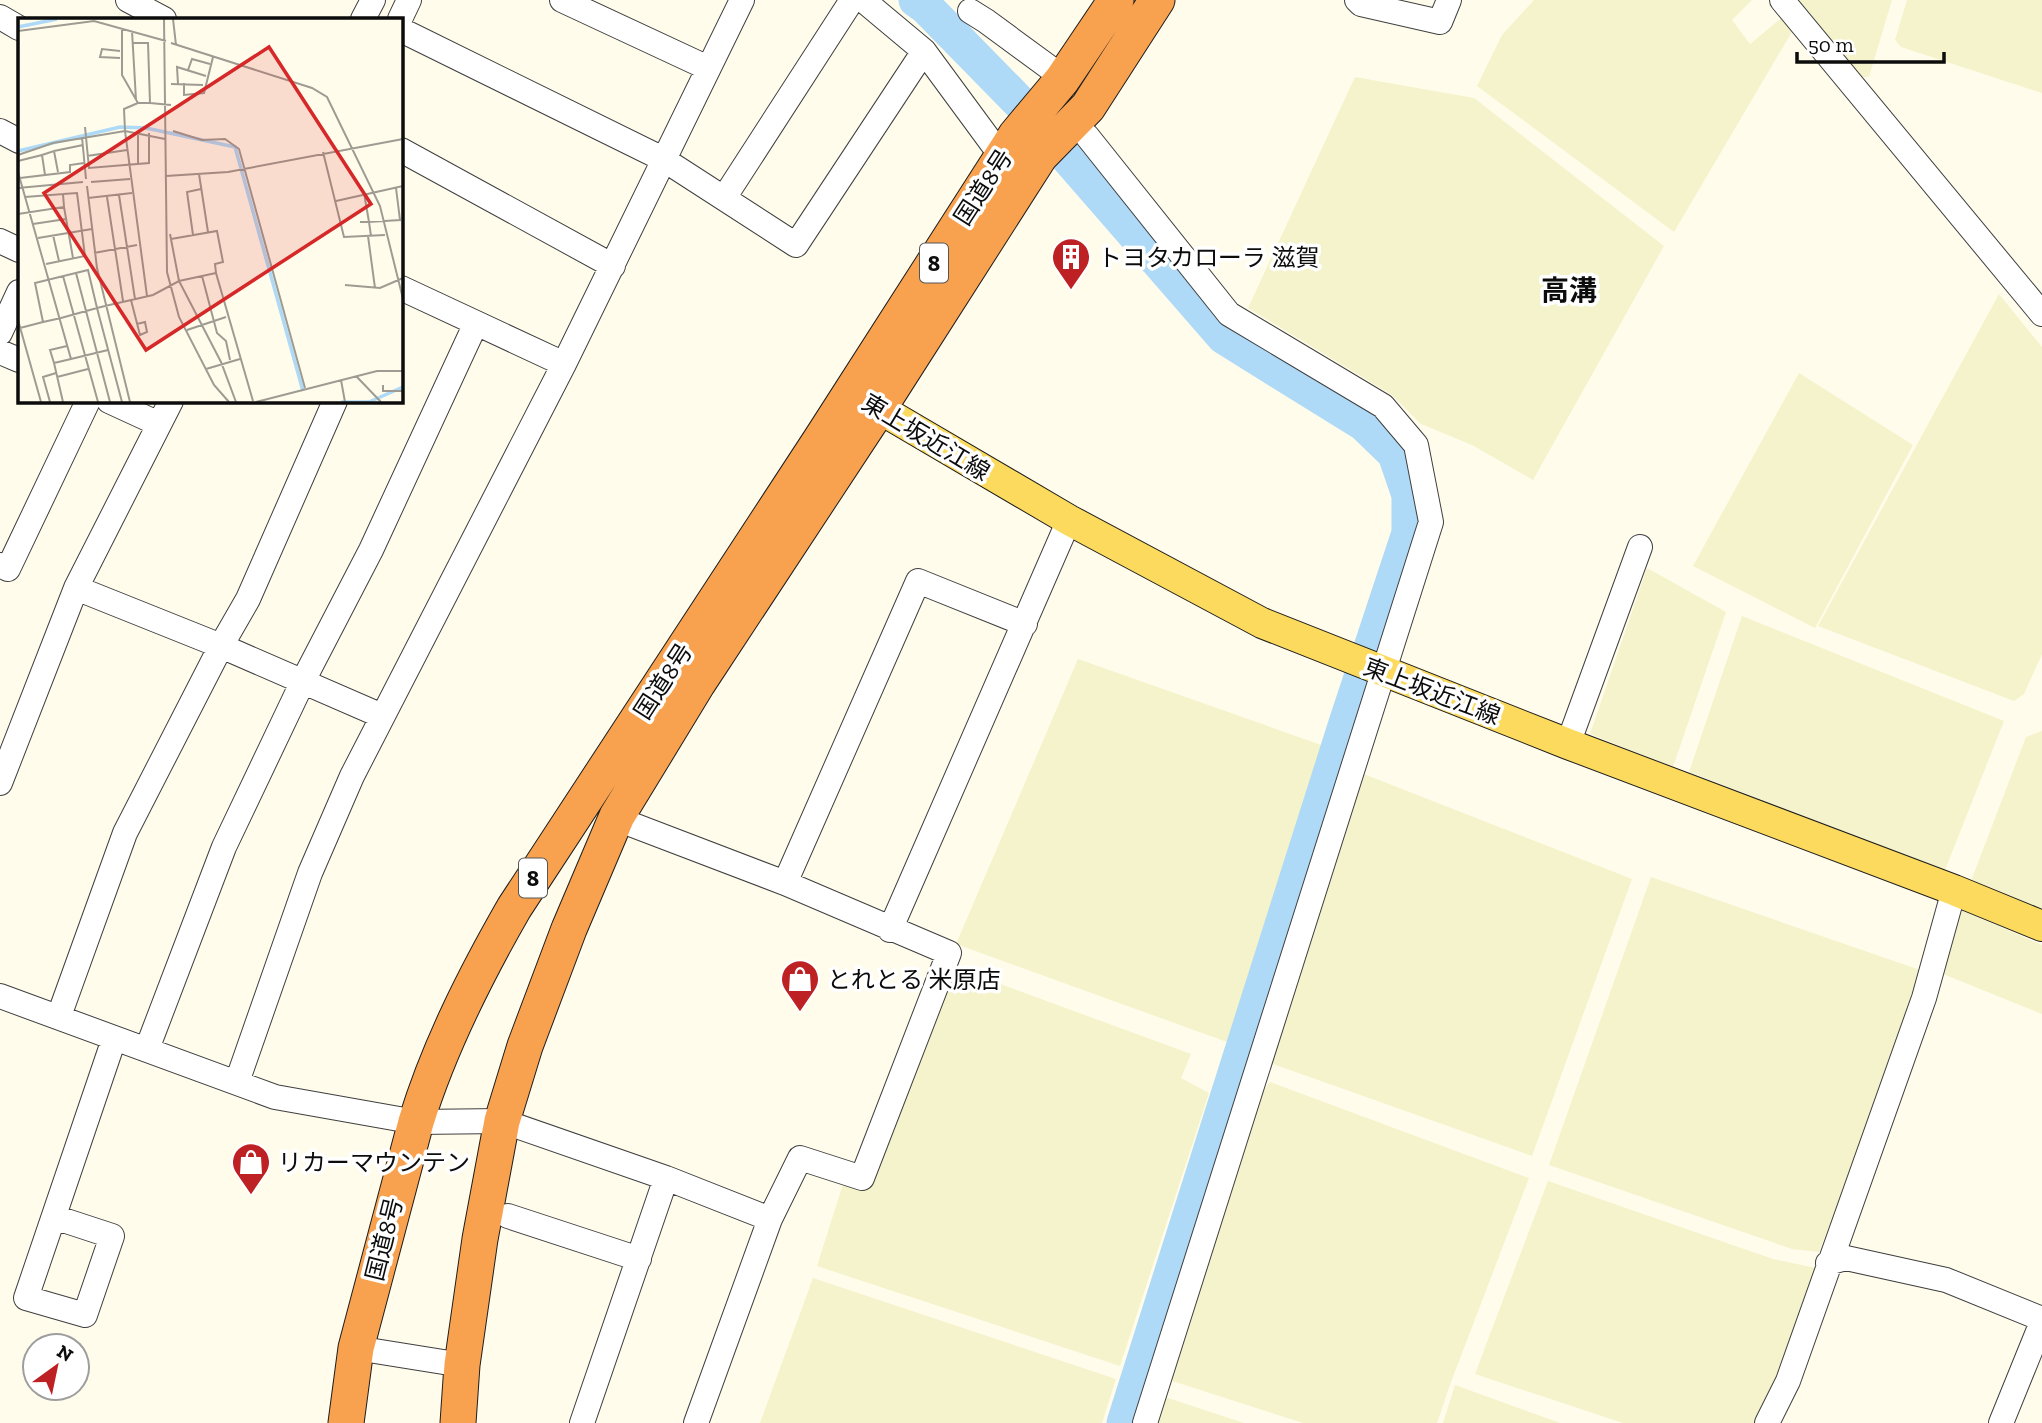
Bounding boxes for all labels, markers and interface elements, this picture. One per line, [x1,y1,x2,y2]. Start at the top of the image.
inset map [18,18,402,402]
scale bar [1797,21,1944,65]
text: 50 m [1808,32,1854,57]
street label: 国道8号 [948,143,1018,231]
building icon: トヨタカローラ 滋賀 [1050,236,1092,291]
place label: トヨタカローラ 滋賀 [1098,243,1319,272]
road number: 8 [920,244,948,282]
district label: 高溝 [1541,274,1597,307]
street label: 東上坂近江線 [857,387,995,487]
street label: 国道8号 [628,637,698,725]
street label: 東上坂近江線 [1360,652,1504,730]
road number: 8 [519,858,547,898]
shop icon: とれとる 米原店 [779,958,821,1013]
place label: とれとる 米原店 [827,965,1000,994]
shop icon: リカーマウンテン [230,1141,272,1196]
place label: リカーマウンテン [278,1148,470,1177]
street label: 国道8号 [360,1194,408,1284]
north arrow [21,1332,91,1402]
text: N [53,1340,77,1367]

